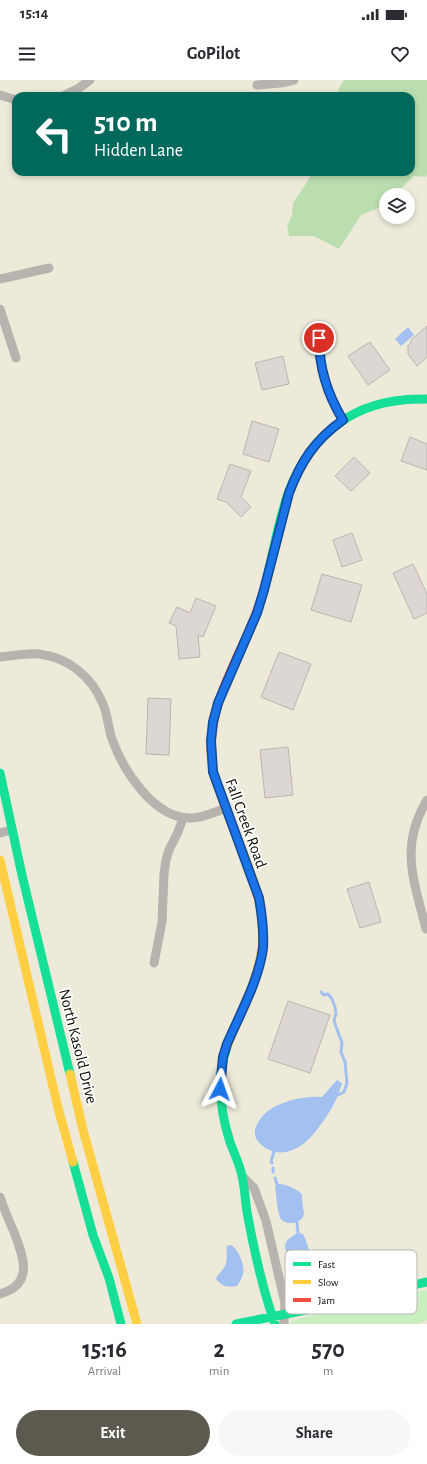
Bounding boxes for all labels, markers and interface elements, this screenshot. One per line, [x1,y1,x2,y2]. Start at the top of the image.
text: 15:14 [20,6,48,21]
icon: menu [16,43,38,65]
icon: heart [389,43,411,65]
text: GoPilot [187,45,240,63]
icon: left [28,108,80,160]
text: 510 m [94,109,158,137]
text: Hidden Lane [94,142,183,160]
map controls [379,188,415,224]
button: layers [379,188,415,224]
pin [302,321,336,355]
icon: arrive [308,327,330,349]
street label: Fall Creek Road [222,776,270,870]
street label: North Kasold Drive [56,987,100,1105]
position arrow [199,1068,241,1110]
legend [285,1250,417,1314]
text: Fast [318,1259,336,1270]
text: Slow [318,1277,339,1288]
text: Jam [318,1295,335,1306]
text: 15:16 [82,1338,127,1362]
text: 2 [214,1338,225,1362]
text: 570 [312,1338,345,1362]
text: Arrival [88,1365,121,1378]
text: min [209,1365,229,1378]
text: m [323,1365,333,1378]
button: Exit [16,1410,210,1456]
button: Share [218,1410,411,1456]

